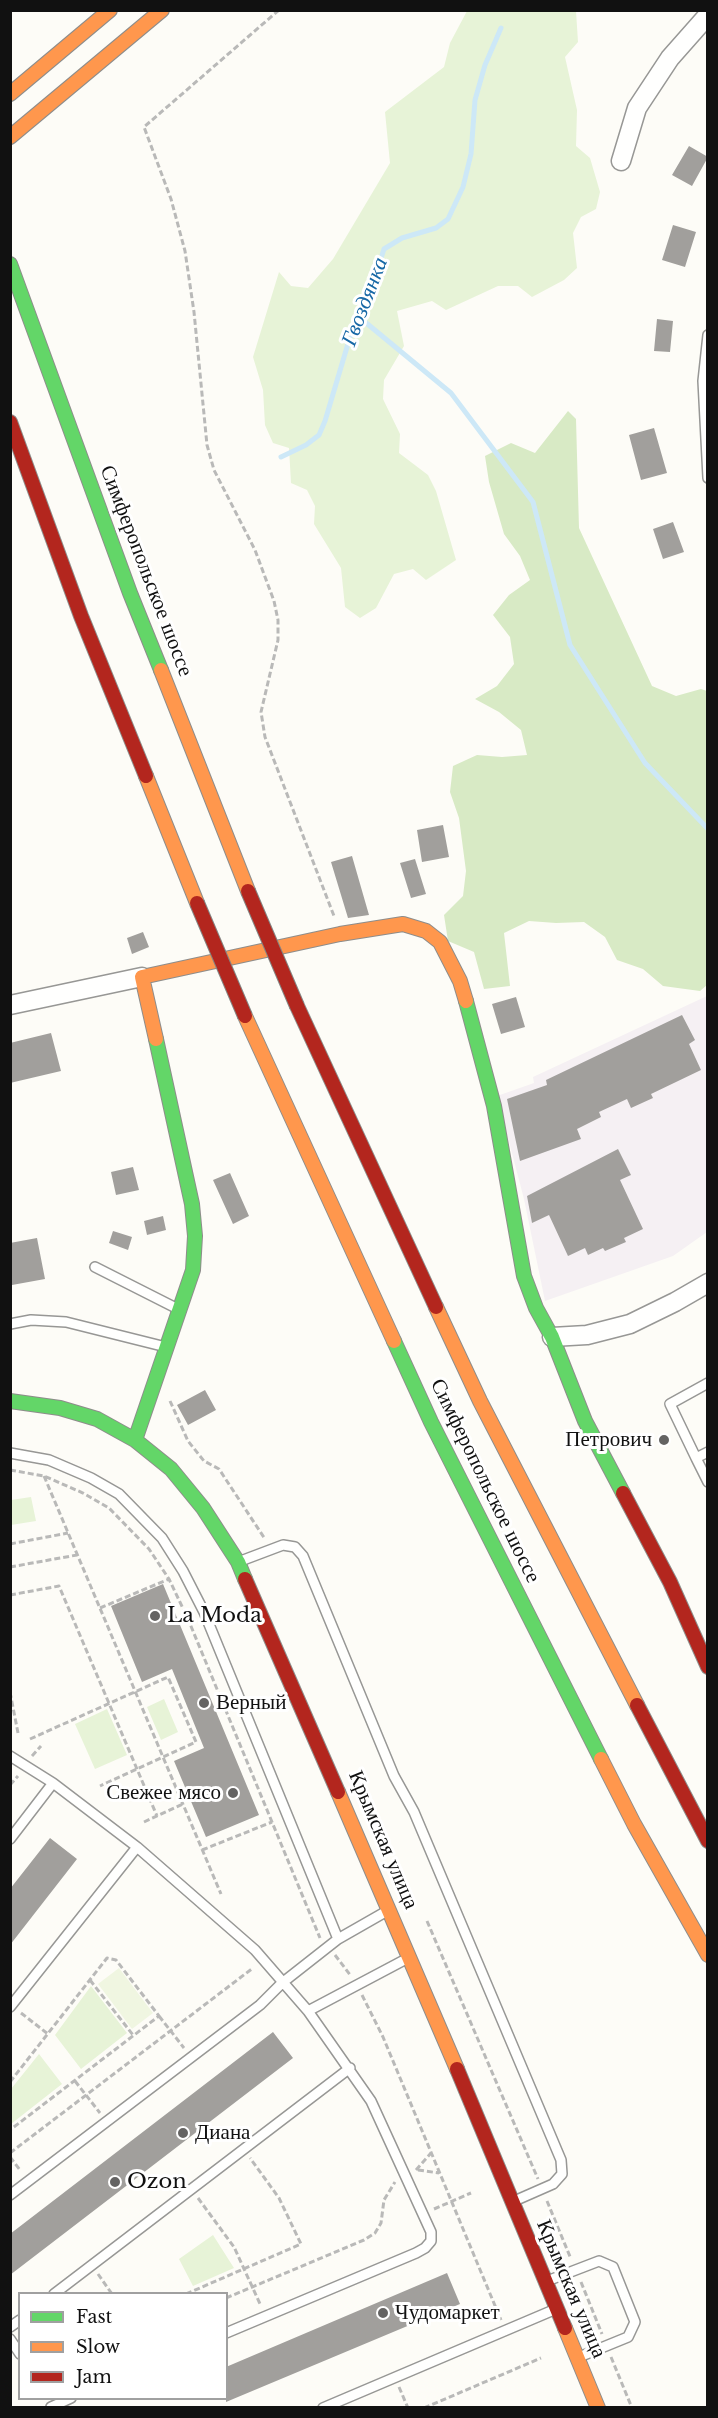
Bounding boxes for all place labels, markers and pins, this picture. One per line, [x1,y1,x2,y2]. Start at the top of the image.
place label: Петрович [565,1427,652,1453]
marker: Петрович [657,1433,671,1447]
place label: La Moda [167,1603,262,1629]
marker: La Moda [148,1609,162,1623]
place label: Верный [216,1690,286,1716]
marker: Верный [197,1696,211,1710]
place label: Свежее мясо [106,1780,221,1806]
marker: Свежее мясо [226,1786,240,1800]
place label: Диана [195,2120,250,2146]
marker: Диана [176,2126,190,2140]
place label: Ozon [127,2169,187,2195]
marker: Ozon [108,2175,122,2189]
place label: Чудомаркет [395,2300,500,2326]
marker: Чудомаркет [376,2306,390,2320]

